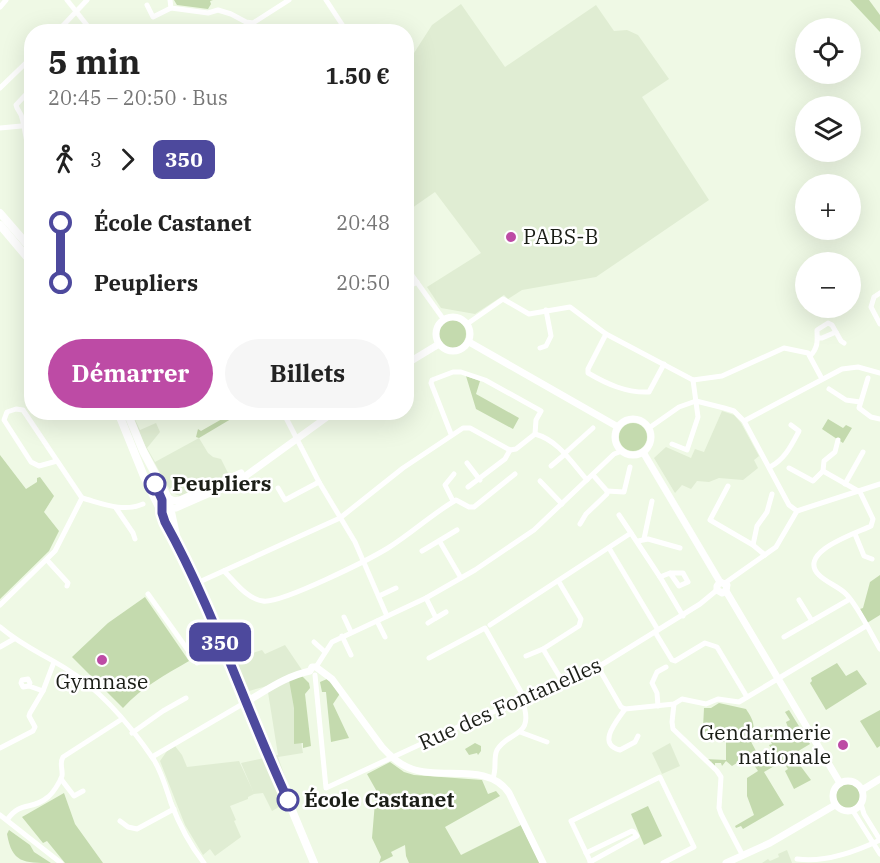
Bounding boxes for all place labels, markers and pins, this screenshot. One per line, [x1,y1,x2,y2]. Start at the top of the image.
place label: PABS-B [523,222,599,250]
marker: PABS-B [504,230,518,244]
place label: Peupliers [172,469,271,497]
marker: Peupliers [144,473,166,495]
marker: Gymnase [95,653,109,667]
place label: Gymnase [56,667,148,695]
place label: Gendarmerie nationale [699,718,831,770]
marker: Gendarmerie nationale [836,738,850,752]
place label: École Castanet [304,785,454,813]
marker: École Castanet [277,789,299,811]

